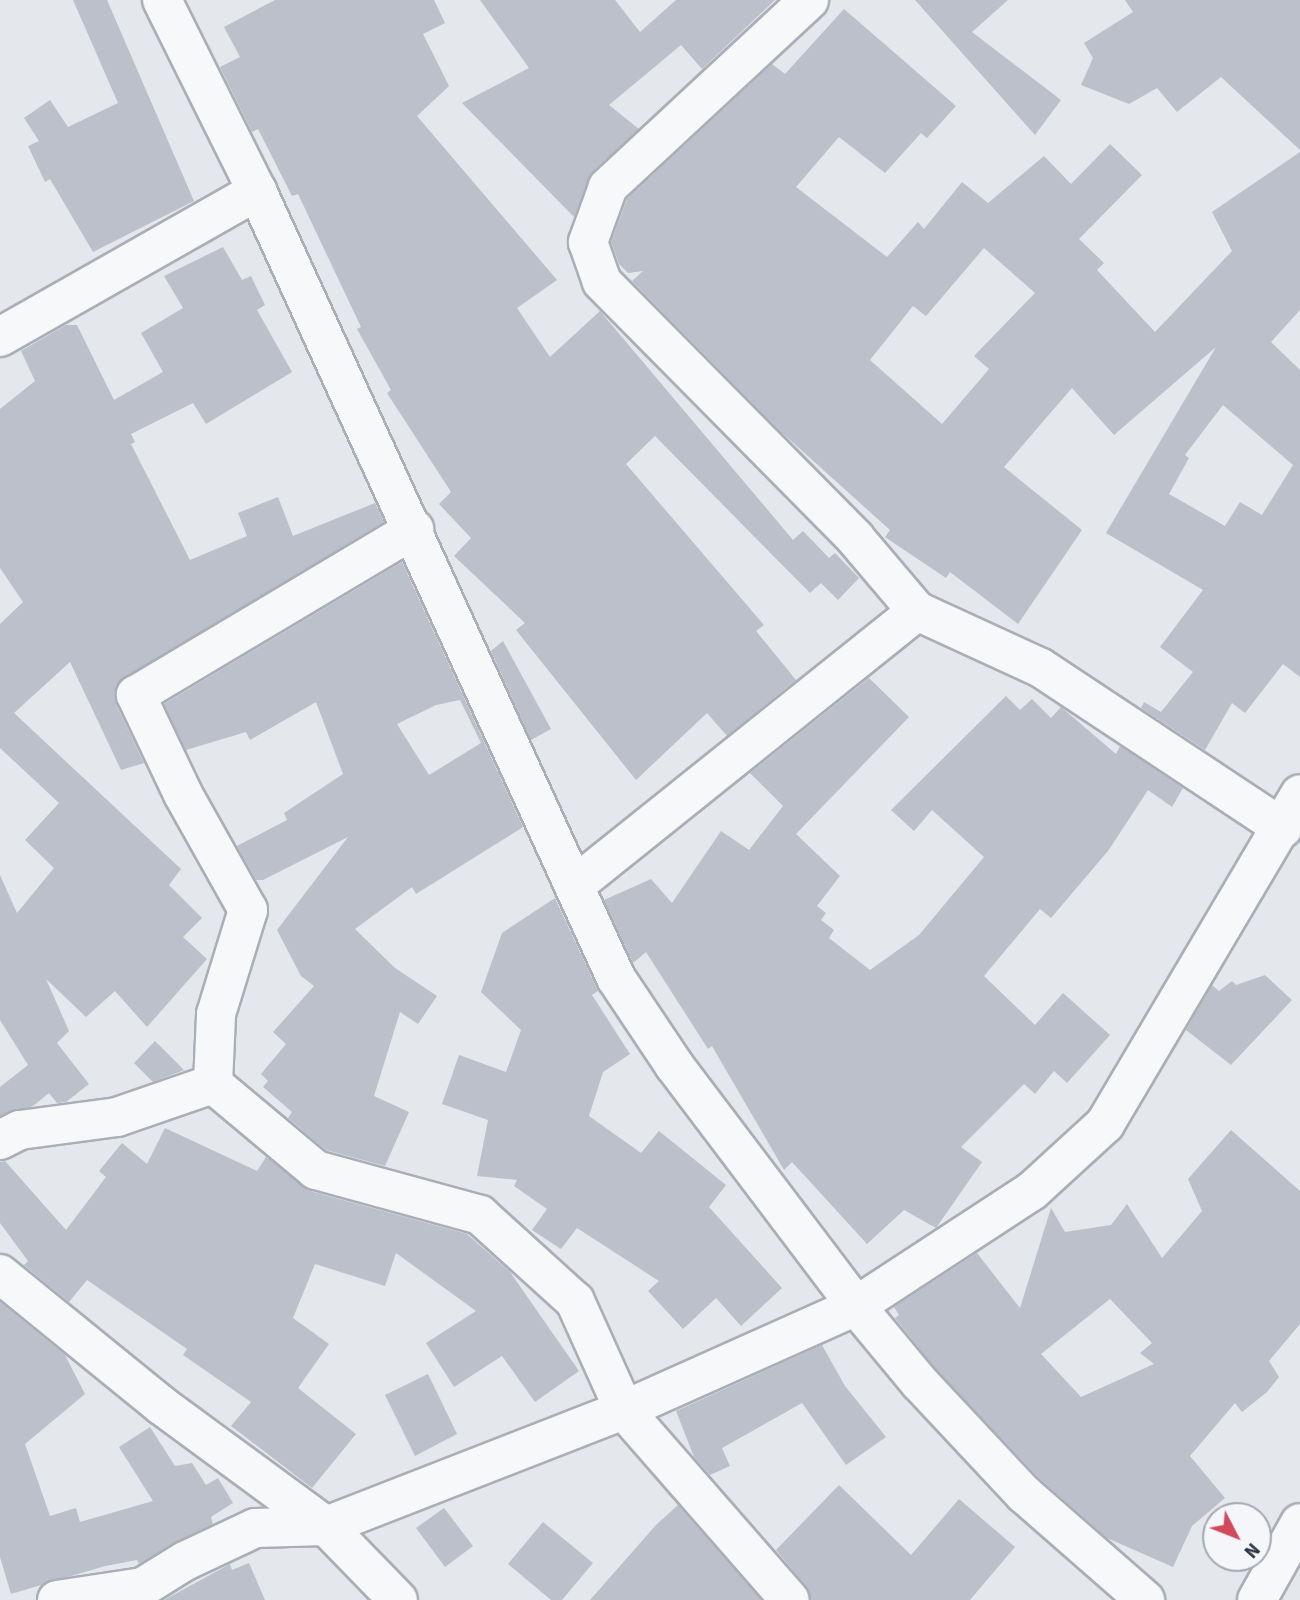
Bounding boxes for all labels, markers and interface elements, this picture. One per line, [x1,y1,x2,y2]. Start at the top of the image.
north arrow [1202,1502,1272,1572]
text: N [1237,1536,1266,1564]

